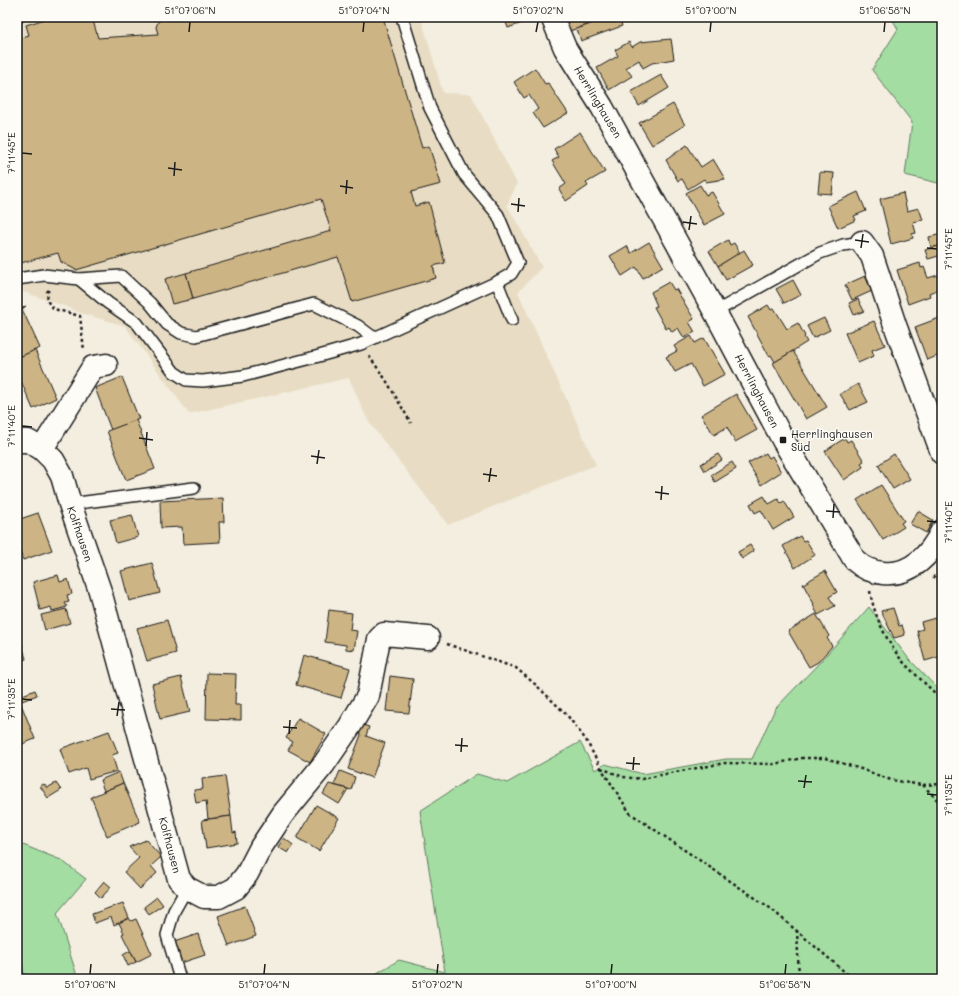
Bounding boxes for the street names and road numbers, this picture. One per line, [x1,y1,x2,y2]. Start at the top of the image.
street label: Herrlinghausen [571,63,626,141]
street label: Herrlinghausen [732,351,783,430]
street label: Kolfhausen [64,504,97,563]
street label: Kolfhausen [156,815,185,875]

